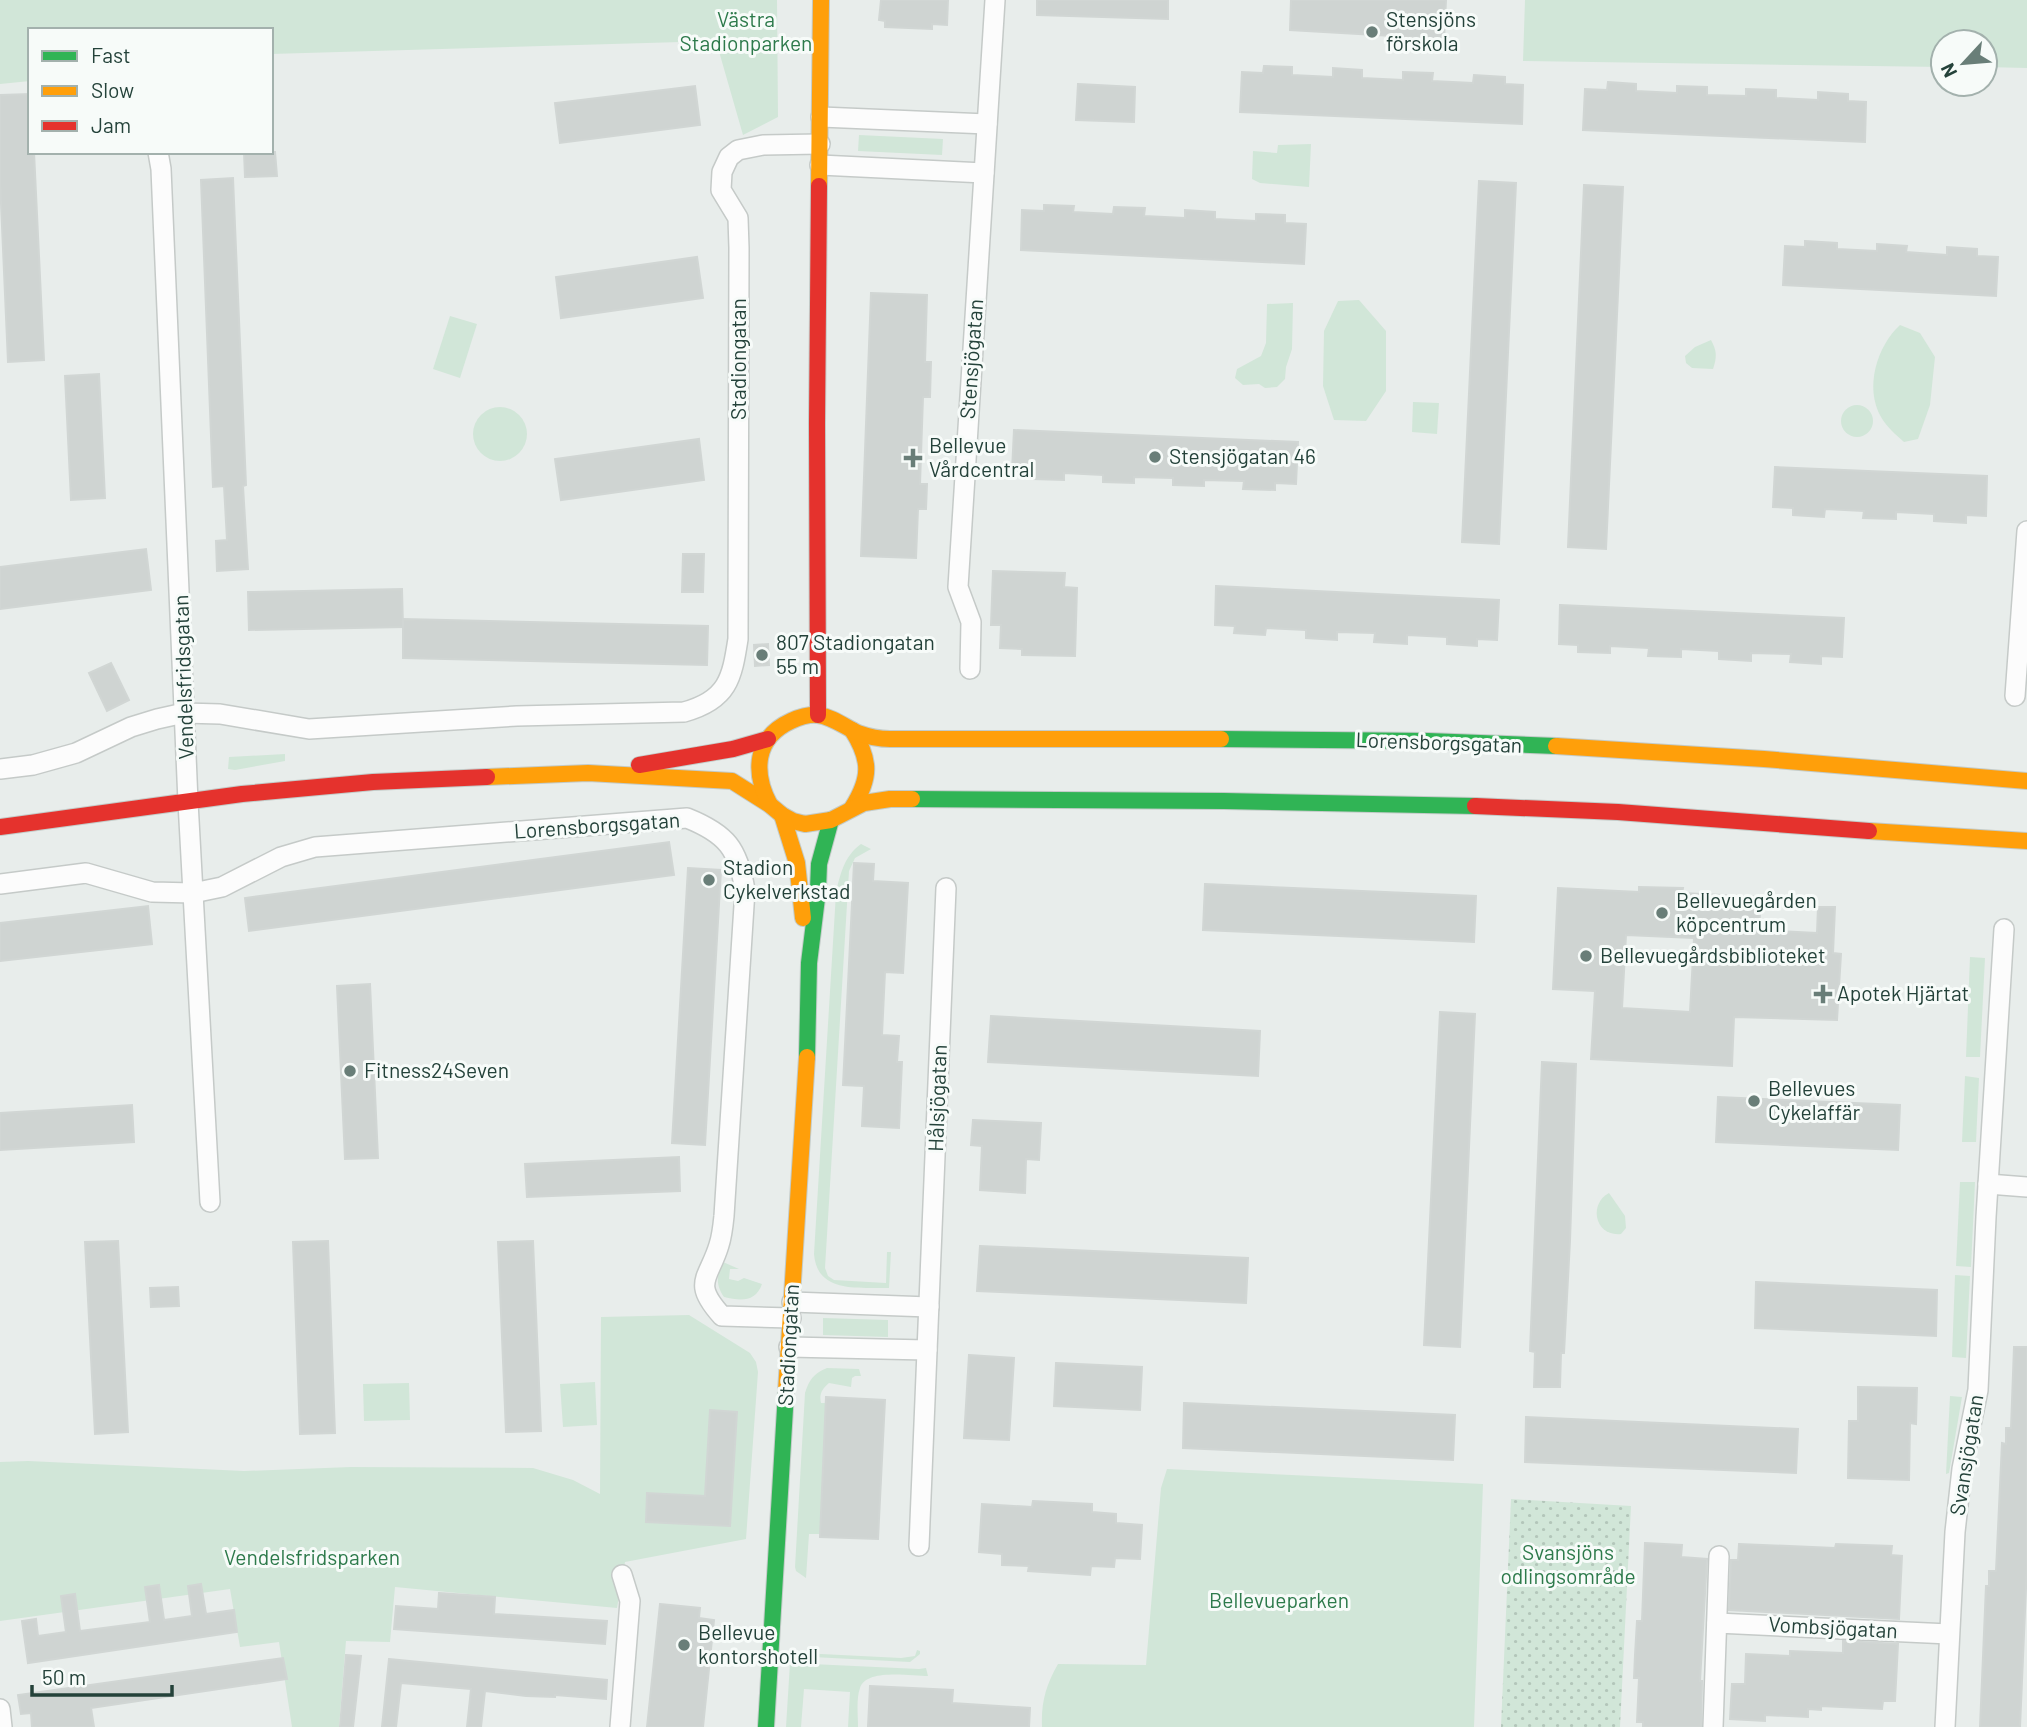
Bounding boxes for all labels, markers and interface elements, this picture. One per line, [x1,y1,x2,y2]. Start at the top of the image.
park label: Västra Stadionparken [680,6,812,55]
place label: Stensjöns förskola [1386,6,1476,55]
marker: Stensjöns förskola [1364,24,1380,40]
legend [28,28,273,154]
north arrow [1929,28,1999,98]
text: Fast [91,42,131,67]
text: N [1935,60,1961,81]
text: Slow [91,77,134,102]
text: Jam [91,112,131,137]
street label: Stadiongatan [725,298,750,420]
street label: Stensjögatan [954,298,987,420]
place label: Bellevue Vårdcentral [929,432,1034,481]
place label: Stensjögatan 46 [1169,443,1316,468]
marker: Bellevue Vårdcentral [903,448,923,468]
marker: Stensjögatan 46 [1147,449,1163,465]
street label: Vendelsfridsgatan [167,594,198,760]
place label: 807 Stadiongatan 55 m [776,629,935,678]
marker: 807 Stadiongatan 55 m [754,647,770,663]
street label: Lorensborgsgatan [1355,726,1523,757]
street label: Lorensborgsgatan [513,806,681,843]
place label: Stadion Cykelverkstad [723,854,850,903]
marker: Stadion Cykelverkstad [701,872,717,888]
place label: Bellevuegården köpcentrum [1676,887,1817,936]
marker: Bellevuegården köpcentrum [1654,905,1670,921]
place label: Bellevuegårdsbiblioteket [1600,942,1826,967]
marker: Bellevuegårdsbiblioteket [1578,948,1594,964]
place label: Apotek Hjärtat [1837,980,1969,1005]
marker: Apotek Hjärtat [1815,986,1831,1002]
street label: Hålsjögatan [922,1044,951,1152]
place label: Fitness24Seven [364,1057,509,1082]
marker: Fitness24Seven [342,1063,358,1079]
place label: Bellevues Cykelaffär [1768,1075,1861,1124]
marker: Bellevues Cykelaffär [1746,1093,1762,1109]
street label: Stadiongatan [772,1283,803,1406]
street label: Svansjögatan [1944,1392,1987,1517]
park label: Svansjöns odlingsområde [1500,1539,1636,1588]
park label: Vendelsfridsparken [224,1544,400,1569]
park label: Bellevueparken [1209,1587,1349,1612]
street label: Vombsjögatan [1768,1611,1898,1642]
place label: Bellevue kontorshotell [698,1619,818,1668]
marker: Bellevue kontorshotell [676,1637,692,1653]
scale bar [32,1654,172,1698]
text: 50 m [42,1664,86,1689]

